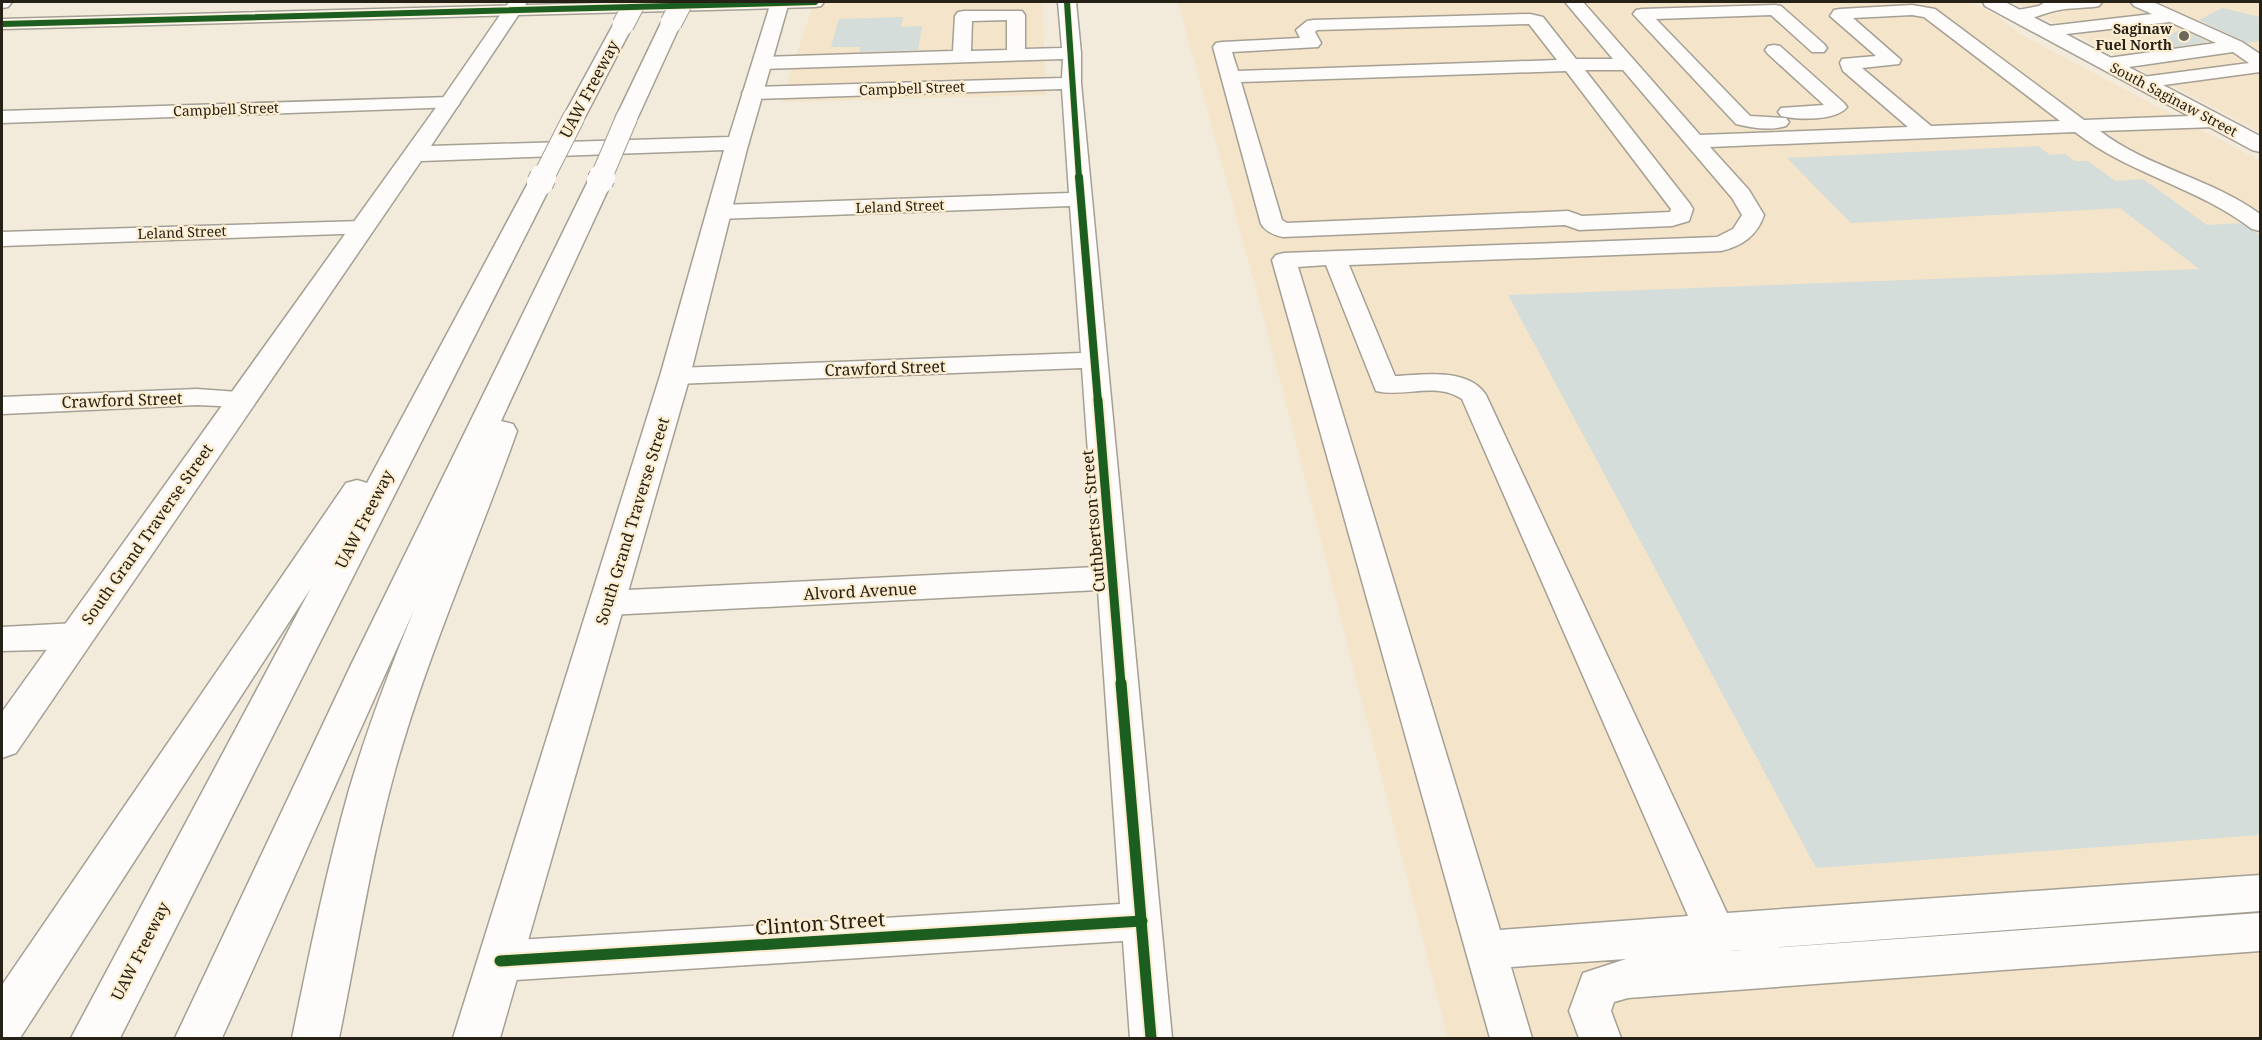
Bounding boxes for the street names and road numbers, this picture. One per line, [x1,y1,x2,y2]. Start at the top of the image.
street label: UAW Freeway [554,35,624,142]
street label: South Saginaw Street [2107,57,2241,141]
street label: Campbell Street [859,77,965,99]
street label: Campbell Street [173,98,279,120]
street label: Leland Street [855,195,945,217]
street label: Leland Street [137,221,227,243]
street label: Crawford Street [824,355,946,381]
street label: Crawford Street [61,387,183,413]
street label: South Grand Traverse Street [590,414,674,627]
street label: South Grand Traverse Street [76,439,218,629]
street label: Cuthbertson Street [1076,449,1110,593]
street label: UAW Freeway [330,465,399,572]
street label: Alvord Avenue [803,577,917,605]
street label: UAW Freeway [106,897,175,1004]
street label: Clinton Street [754,905,886,941]

